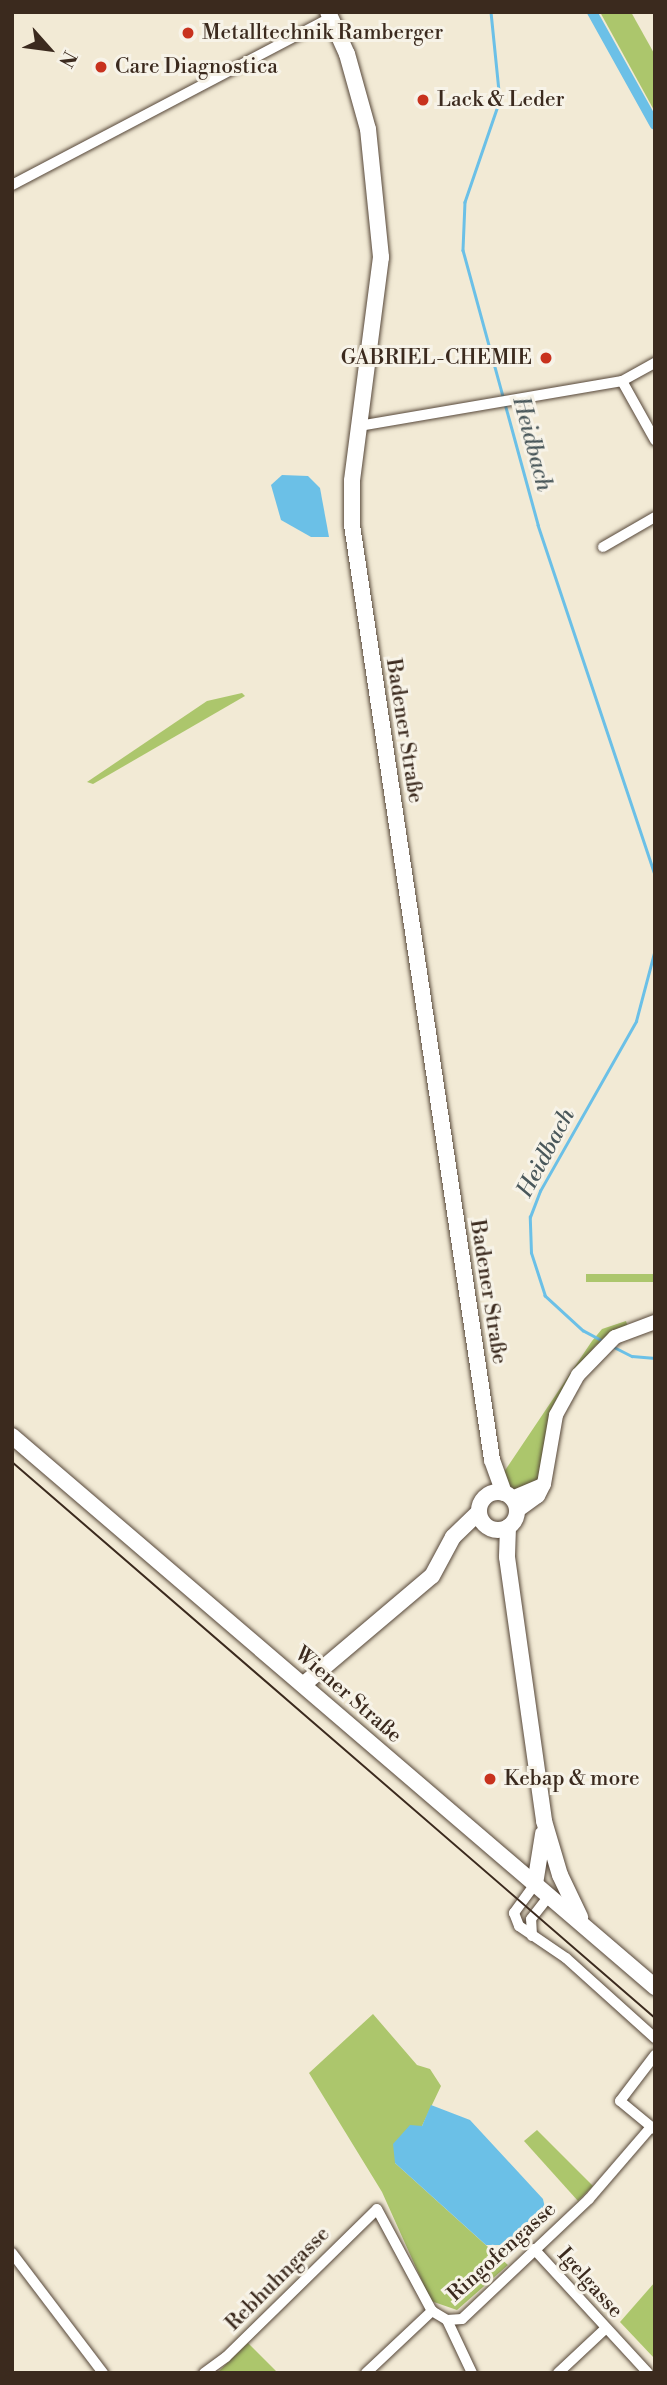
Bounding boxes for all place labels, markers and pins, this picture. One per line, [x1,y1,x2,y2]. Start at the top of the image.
place label: Metalltechnik Ramberger [202,20,443,46]
marker: Metalltechnik Ramberger [180,25,196,41]
place label: Care Diagnostica [115,54,278,80]
marker: Care Diagnostica [93,59,109,75]
place label: Lack & Leder [437,87,565,113]
marker: Lack & Leder [415,92,431,108]
place label: GABRIEL-CHEMIE [341,345,532,371]
marker: GABRIEL-CHEMIE [538,350,554,366]
place label: Kebap & more [504,1766,640,1792]
marker: Kebap & more [482,1771,498,1787]

